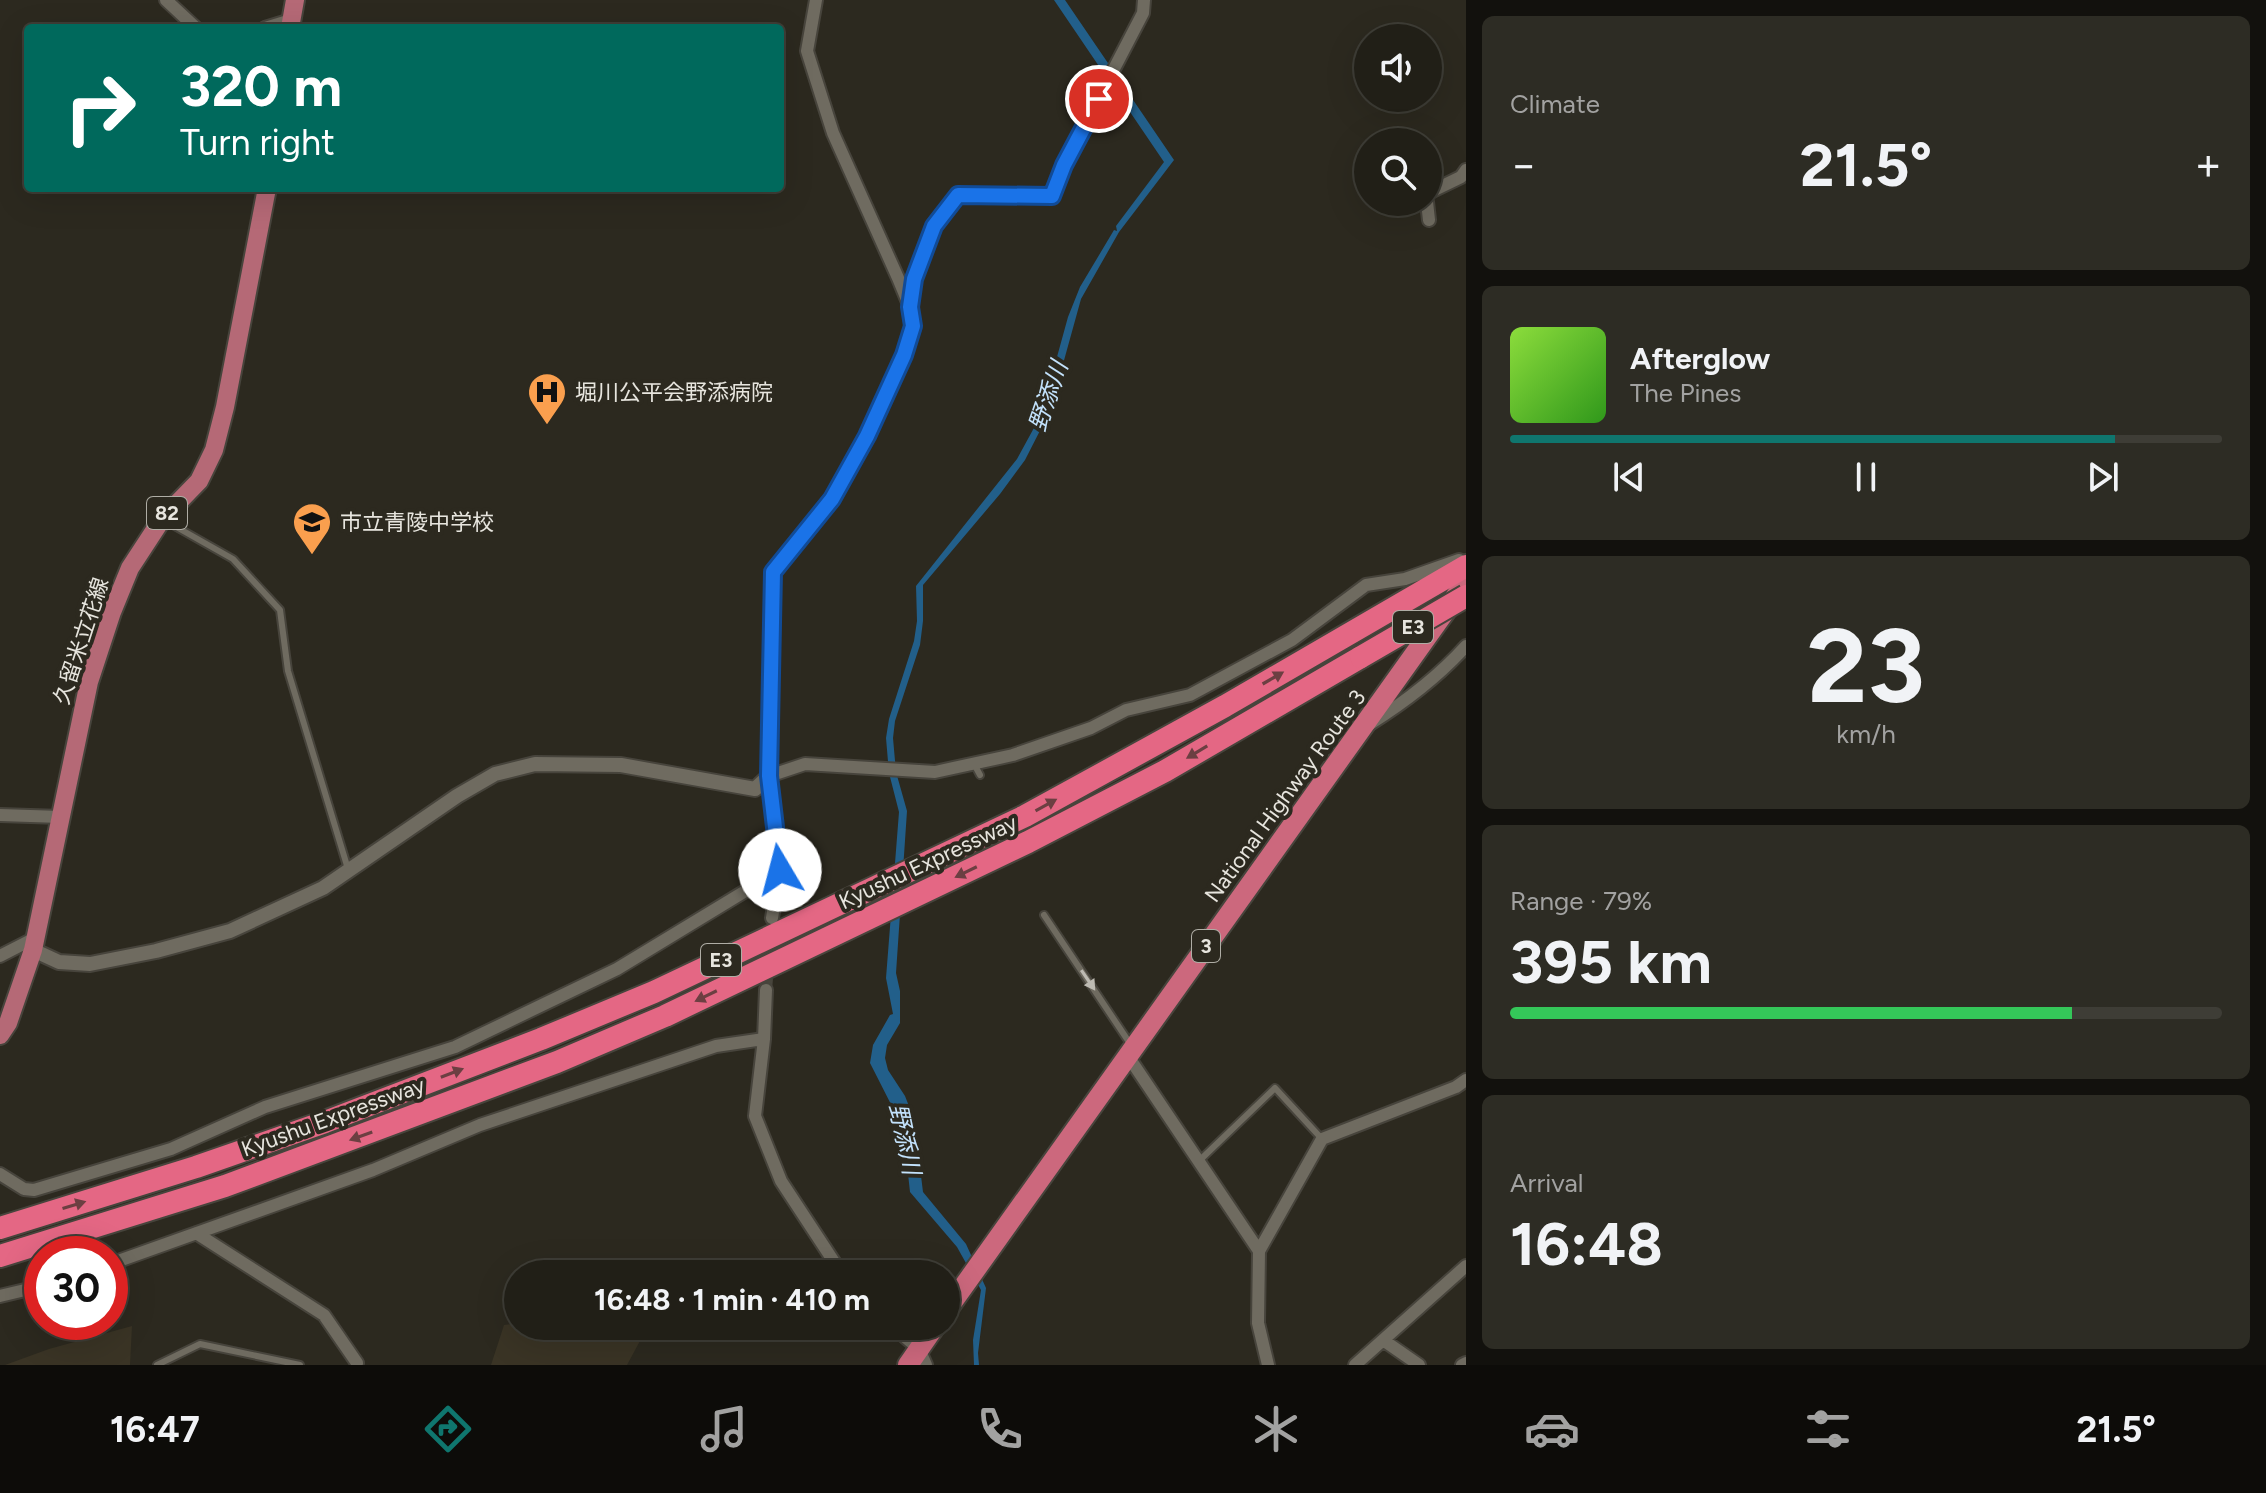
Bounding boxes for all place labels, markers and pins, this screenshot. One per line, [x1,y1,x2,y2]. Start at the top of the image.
pin [1065,65,1133,133]
hospital icon: 堀川公平会野添病院 [526,371,568,426]
place label: 堀川公平会野添病院 [575,379,773,406]
school or university icon: 市立青陵中学校 [291,501,333,556]
place label: 市立青陵中学校 [340,509,494,536]

